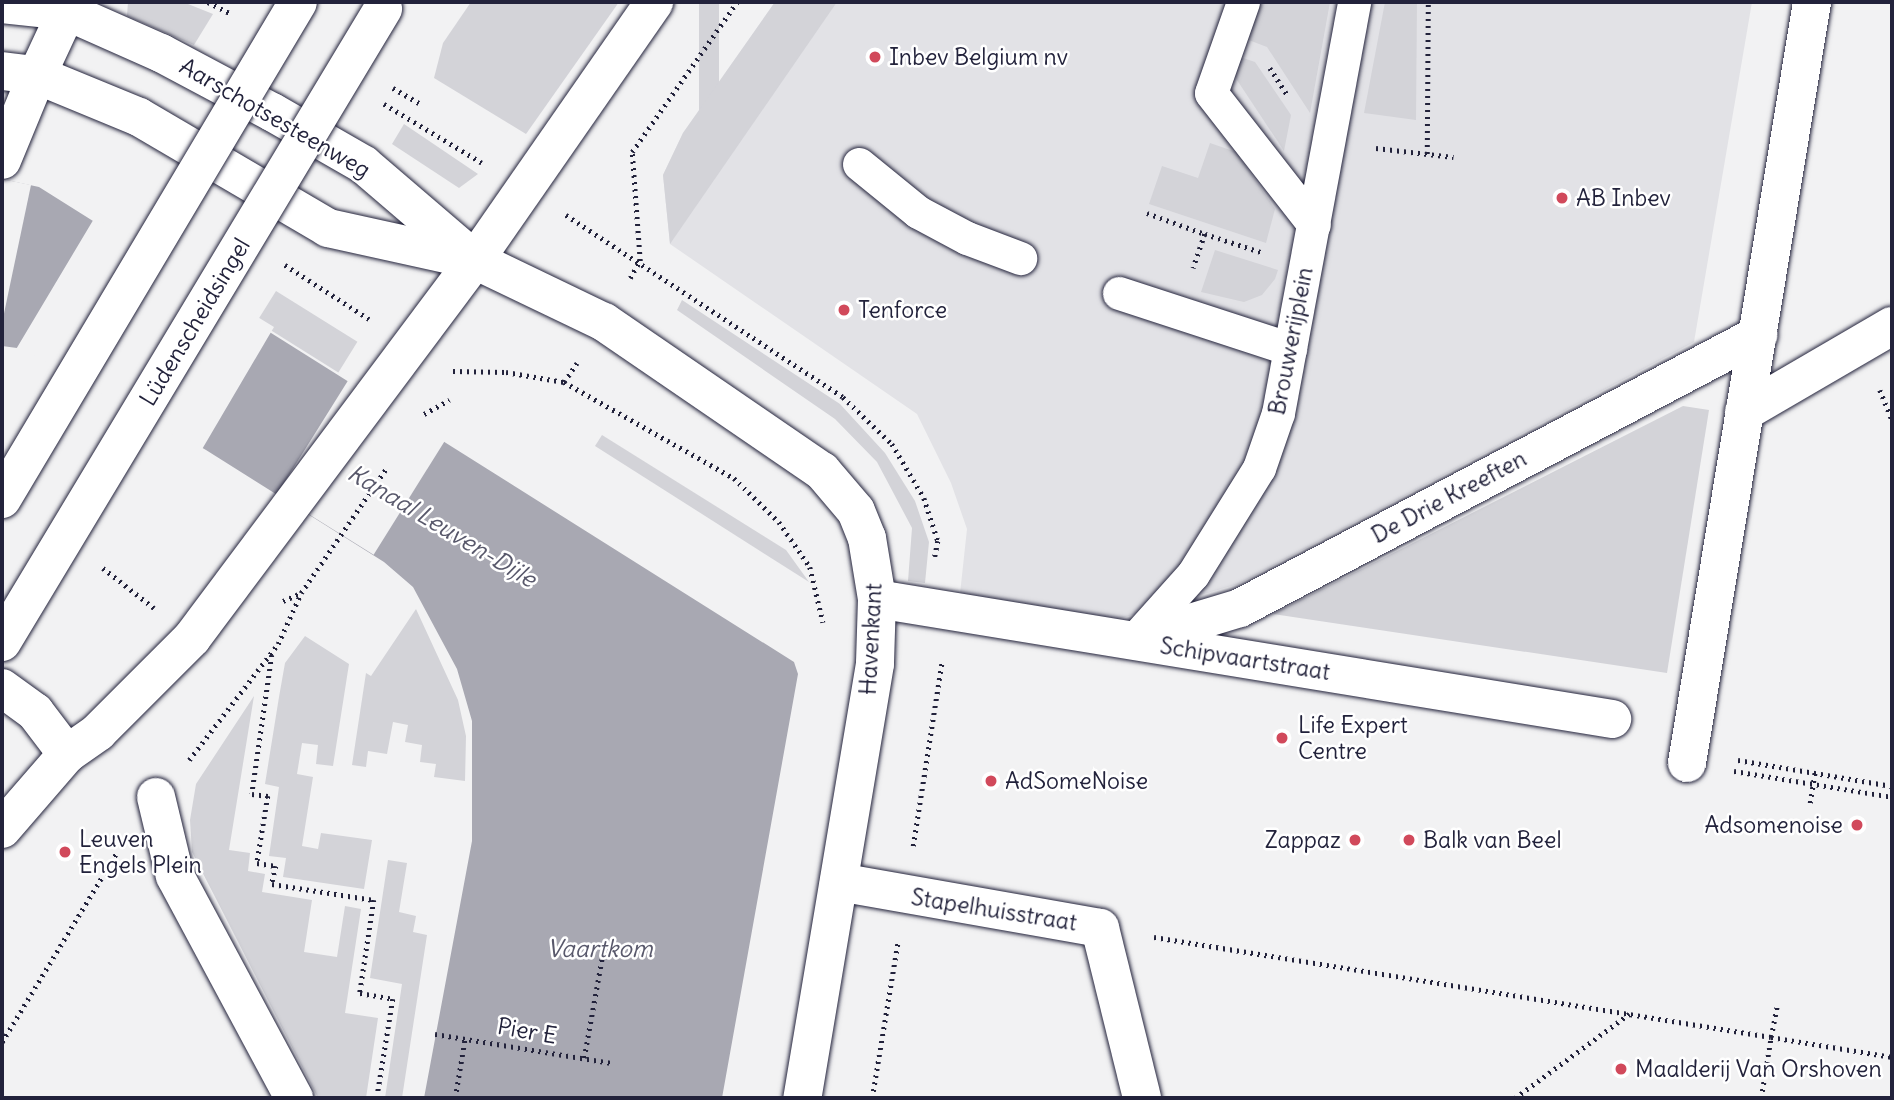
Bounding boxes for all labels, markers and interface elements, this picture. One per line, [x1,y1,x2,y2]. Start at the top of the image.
place label: Inbev Belgium nv [889,43,1068,71]
marker: Inbev Belgium nv [867,49,883,65]
street label: Aarschotsesteenweg [175,52,375,184]
place label: AB Inbev [1576,184,1671,212]
marker: AB Inbev [1554,190,1570,206]
street label: Lüdenscheidsingel [134,233,256,411]
street label: Brouwerijplein [1263,265,1319,417]
place label: Tenforce [858,296,947,324]
marker: Tenforce [836,302,852,318]
street label: De Drie Kreeften [1367,445,1531,549]
water label: Kanaal Leuven-Dijle [343,458,541,594]
street label: Havenkant [854,582,888,696]
street label: Schipvaartstraat [1158,632,1332,686]
place label: Life Expert Centre [1298,711,1408,765]
marker: Life Expert Centre [1272,728,1292,748]
place label: AdSomeNoise [1005,767,1148,795]
marker: AdSomeNoise [983,773,999,789]
place label: Adsomenoise [1704,811,1843,839]
marker: Adsomenoise [1849,817,1865,833]
place label: Leuven Engels Plein [79,825,202,879]
place label: Zappaz [1265,826,1341,854]
place label: Balk van Beel [1423,826,1562,854]
marker: Zappaz [1347,832,1363,848]
marker: Balk van Beel [1401,832,1417,848]
marker: Leuven Engels Plein [57,844,73,860]
street label: Stapelhuisstraat [909,883,1079,937]
water label: Vaartkom [547,935,653,963]
street label: Pier E [495,1012,559,1050]
place label: Maalderij Van Orshoven [1635,1055,1882,1083]
marker: Maalderij Van Orshoven [1613,1061,1629,1077]

